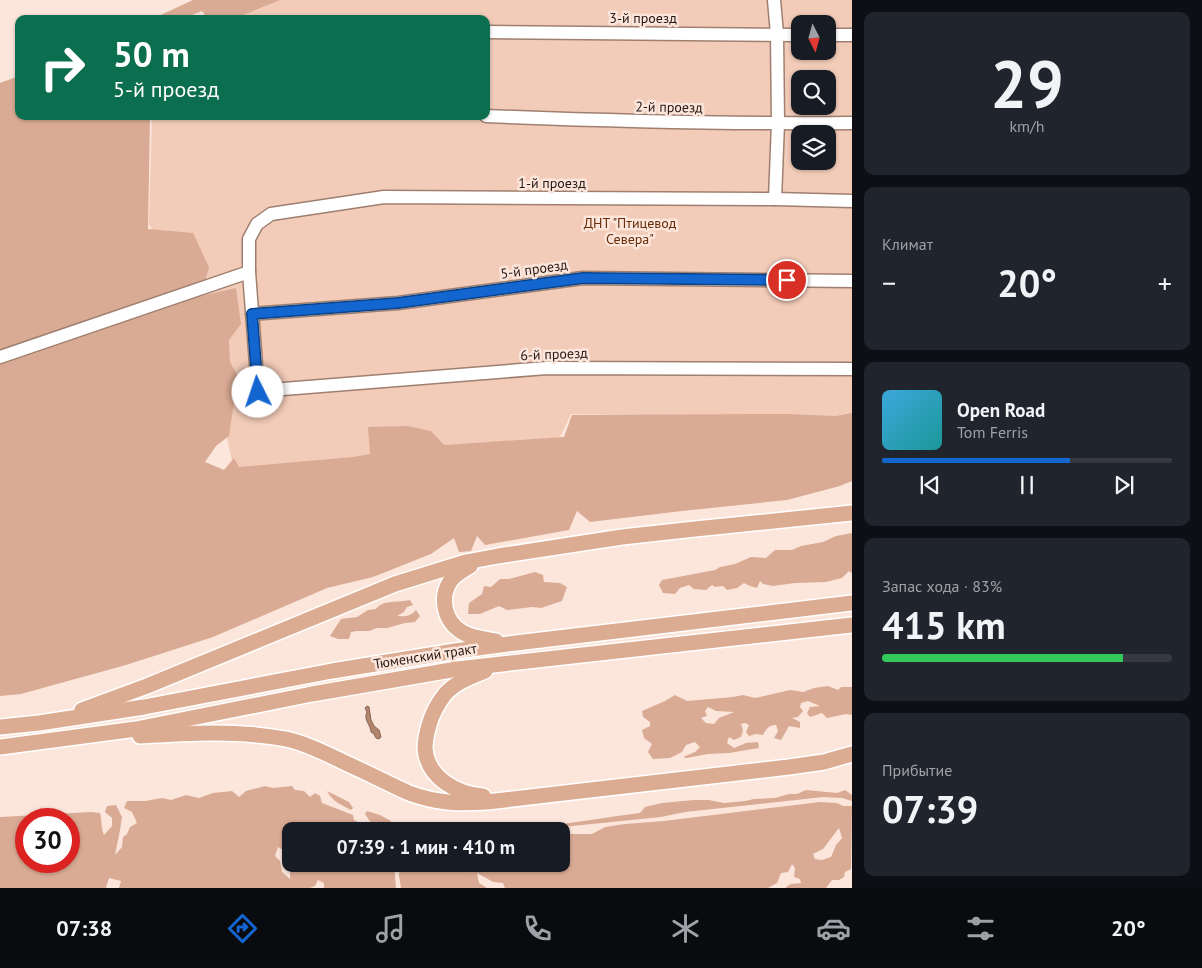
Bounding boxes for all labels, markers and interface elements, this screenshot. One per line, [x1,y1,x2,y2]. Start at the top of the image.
street label: 3-й проезд [609,9,677,27]
north arrow [791,15,836,60]
map controls [791,15,836,170]
text: 50 m [113,31,190,77]
icon: right [30,35,95,100]
text: 29 [990,41,1064,125]
button: search [791,70,836,115]
text: 5-й проезд [113,75,219,103]
street label: 2-й проезд [635,97,703,117]
text: km/h [1009,116,1045,136]
button: layers [791,125,836,170]
street label: 1-й проезд [518,174,586,192]
park label: ДНТ "Птицевод Севера" [584,214,677,248]
text: Климат [882,234,933,254]
street label: 5-й проезд [499,255,569,283]
text: 20° [997,258,1057,307]
pin [766,259,808,301]
text: − [882,264,896,301]
text: + [1158,264,1172,301]
icon: arrive [773,266,801,294]
street label: 6-й проезд [520,344,588,364]
position arrow [231,365,283,417]
text: Open Road [957,398,1045,422]
text: Tom Ferris [957,422,1028,442]
icon: previous [916,471,944,499]
icon: pause [1013,471,1041,499]
icon: next [1110,471,1138,499]
text: Запас хода · 83% [882,576,1002,596]
text: 415 km [882,600,1006,649]
street label: Тюменский тракт [372,639,478,673]
text: Прибытие [882,760,952,780]
text: 07:39 [882,784,978,833]
speed limit sign: 30 [15,808,80,873]
text: 07:39 · 1 мин · 410 m [337,835,515,859]
icon: directions [225,911,260,946]
icon: music [373,911,408,946]
icon: phone [520,911,555,946]
icon: climate [668,911,703,946]
icon: car [816,911,851,946]
icon: filters [963,911,998,946]
text: 07:38 [56,914,112,942]
text: 20° [1111,914,1146,942]

